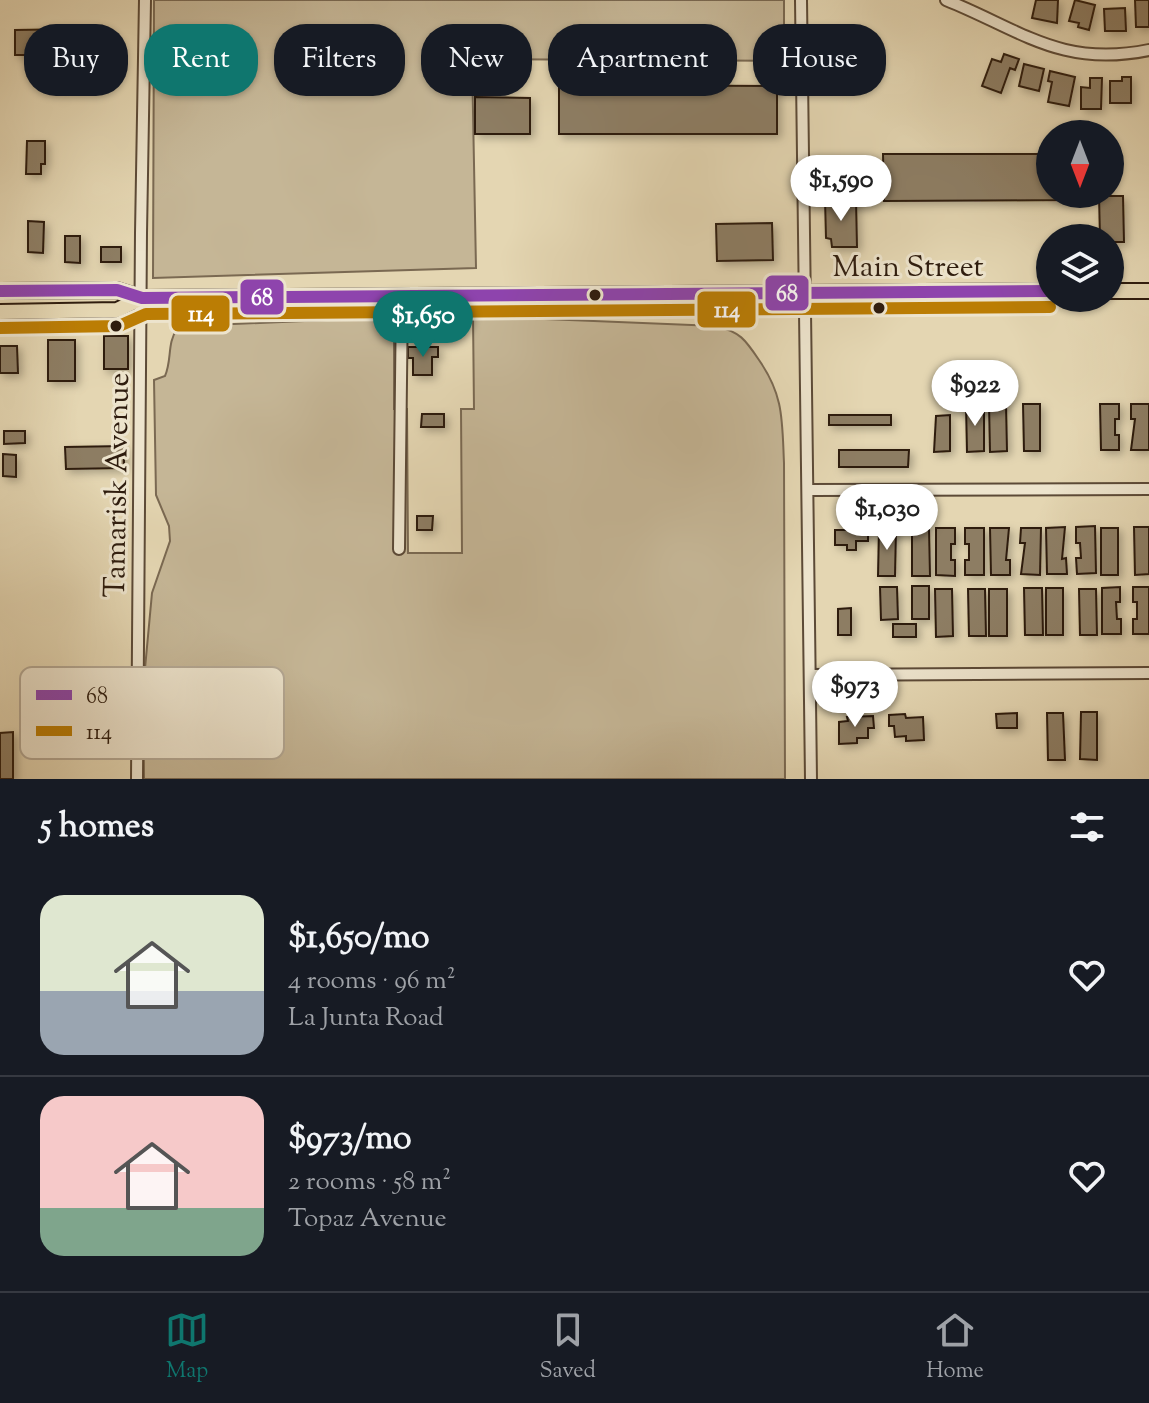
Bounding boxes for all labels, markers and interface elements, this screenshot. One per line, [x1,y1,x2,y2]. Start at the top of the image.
chip: Buy [24,24,128,96]
chip: Rent [144,24,258,96]
chip: Filters [274,24,405,96]
chip: New [421,24,532,96]
chip: Apartment [548,24,737,96]
chip: House [753,24,886,96]
north arrow [1036,120,1124,208]
map controls [1036,120,1124,312]
pin: $1,590 [776,155,906,223]
text: $1,590 [809,162,873,199]
button: layers [1036,224,1124,312]
street label: Main Street [832,247,984,290]
line badge: 68 [764,274,810,312]
line badge: 68 [239,278,285,316]
text: 68 [776,280,798,312]
text: 68 [251,284,273,316]
unlabelled marker [587,287,603,303]
line badge: 114 [696,290,757,329]
pin: $1,650 [358,291,488,359]
line badge: 114 [170,294,231,333]
text: 114 [714,296,740,328]
text: $1,650 [391,298,455,335]
text: 114 [188,300,214,332]
unlabelled marker [871,300,887,316]
unlabelled marker [108,318,124,334]
pin: $922 [928,360,1022,428]
text: $922 [950,367,1000,404]
street label: Tamarisk Avenue [95,372,142,598]
pin: $1,030 [822,484,952,552]
text: $1,030 [854,491,920,528]
pin: $973 [808,661,902,729]
legend [20,667,284,759]
text: $973 [830,668,880,705]
text: 68 [86,682,108,714]
text: 114 [86,718,112,750]
text: 5 homes [40,803,154,852]
icon: filters [1065,805,1109,849]
text: $1,650/mo [288,914,430,963]
icon: home [104,927,200,1023]
icon: heart [1065,953,1109,997]
text: 4 rooms · 96 m² [288,963,456,1000]
text: La Junta Road [288,1000,444,1037]
text: $973/mo [288,1115,412,1164]
icon: home [104,1128,200,1224]
icon: heart [1065,1154,1109,1198]
text: 2 rooms · 58 m² [288,1164,451,1201]
text: Topaz Avenue [288,1201,447,1238]
tab: Map [165,1308,209,1388]
tab: Saved [539,1308,596,1388]
tab: Home [926,1308,984,1388]

